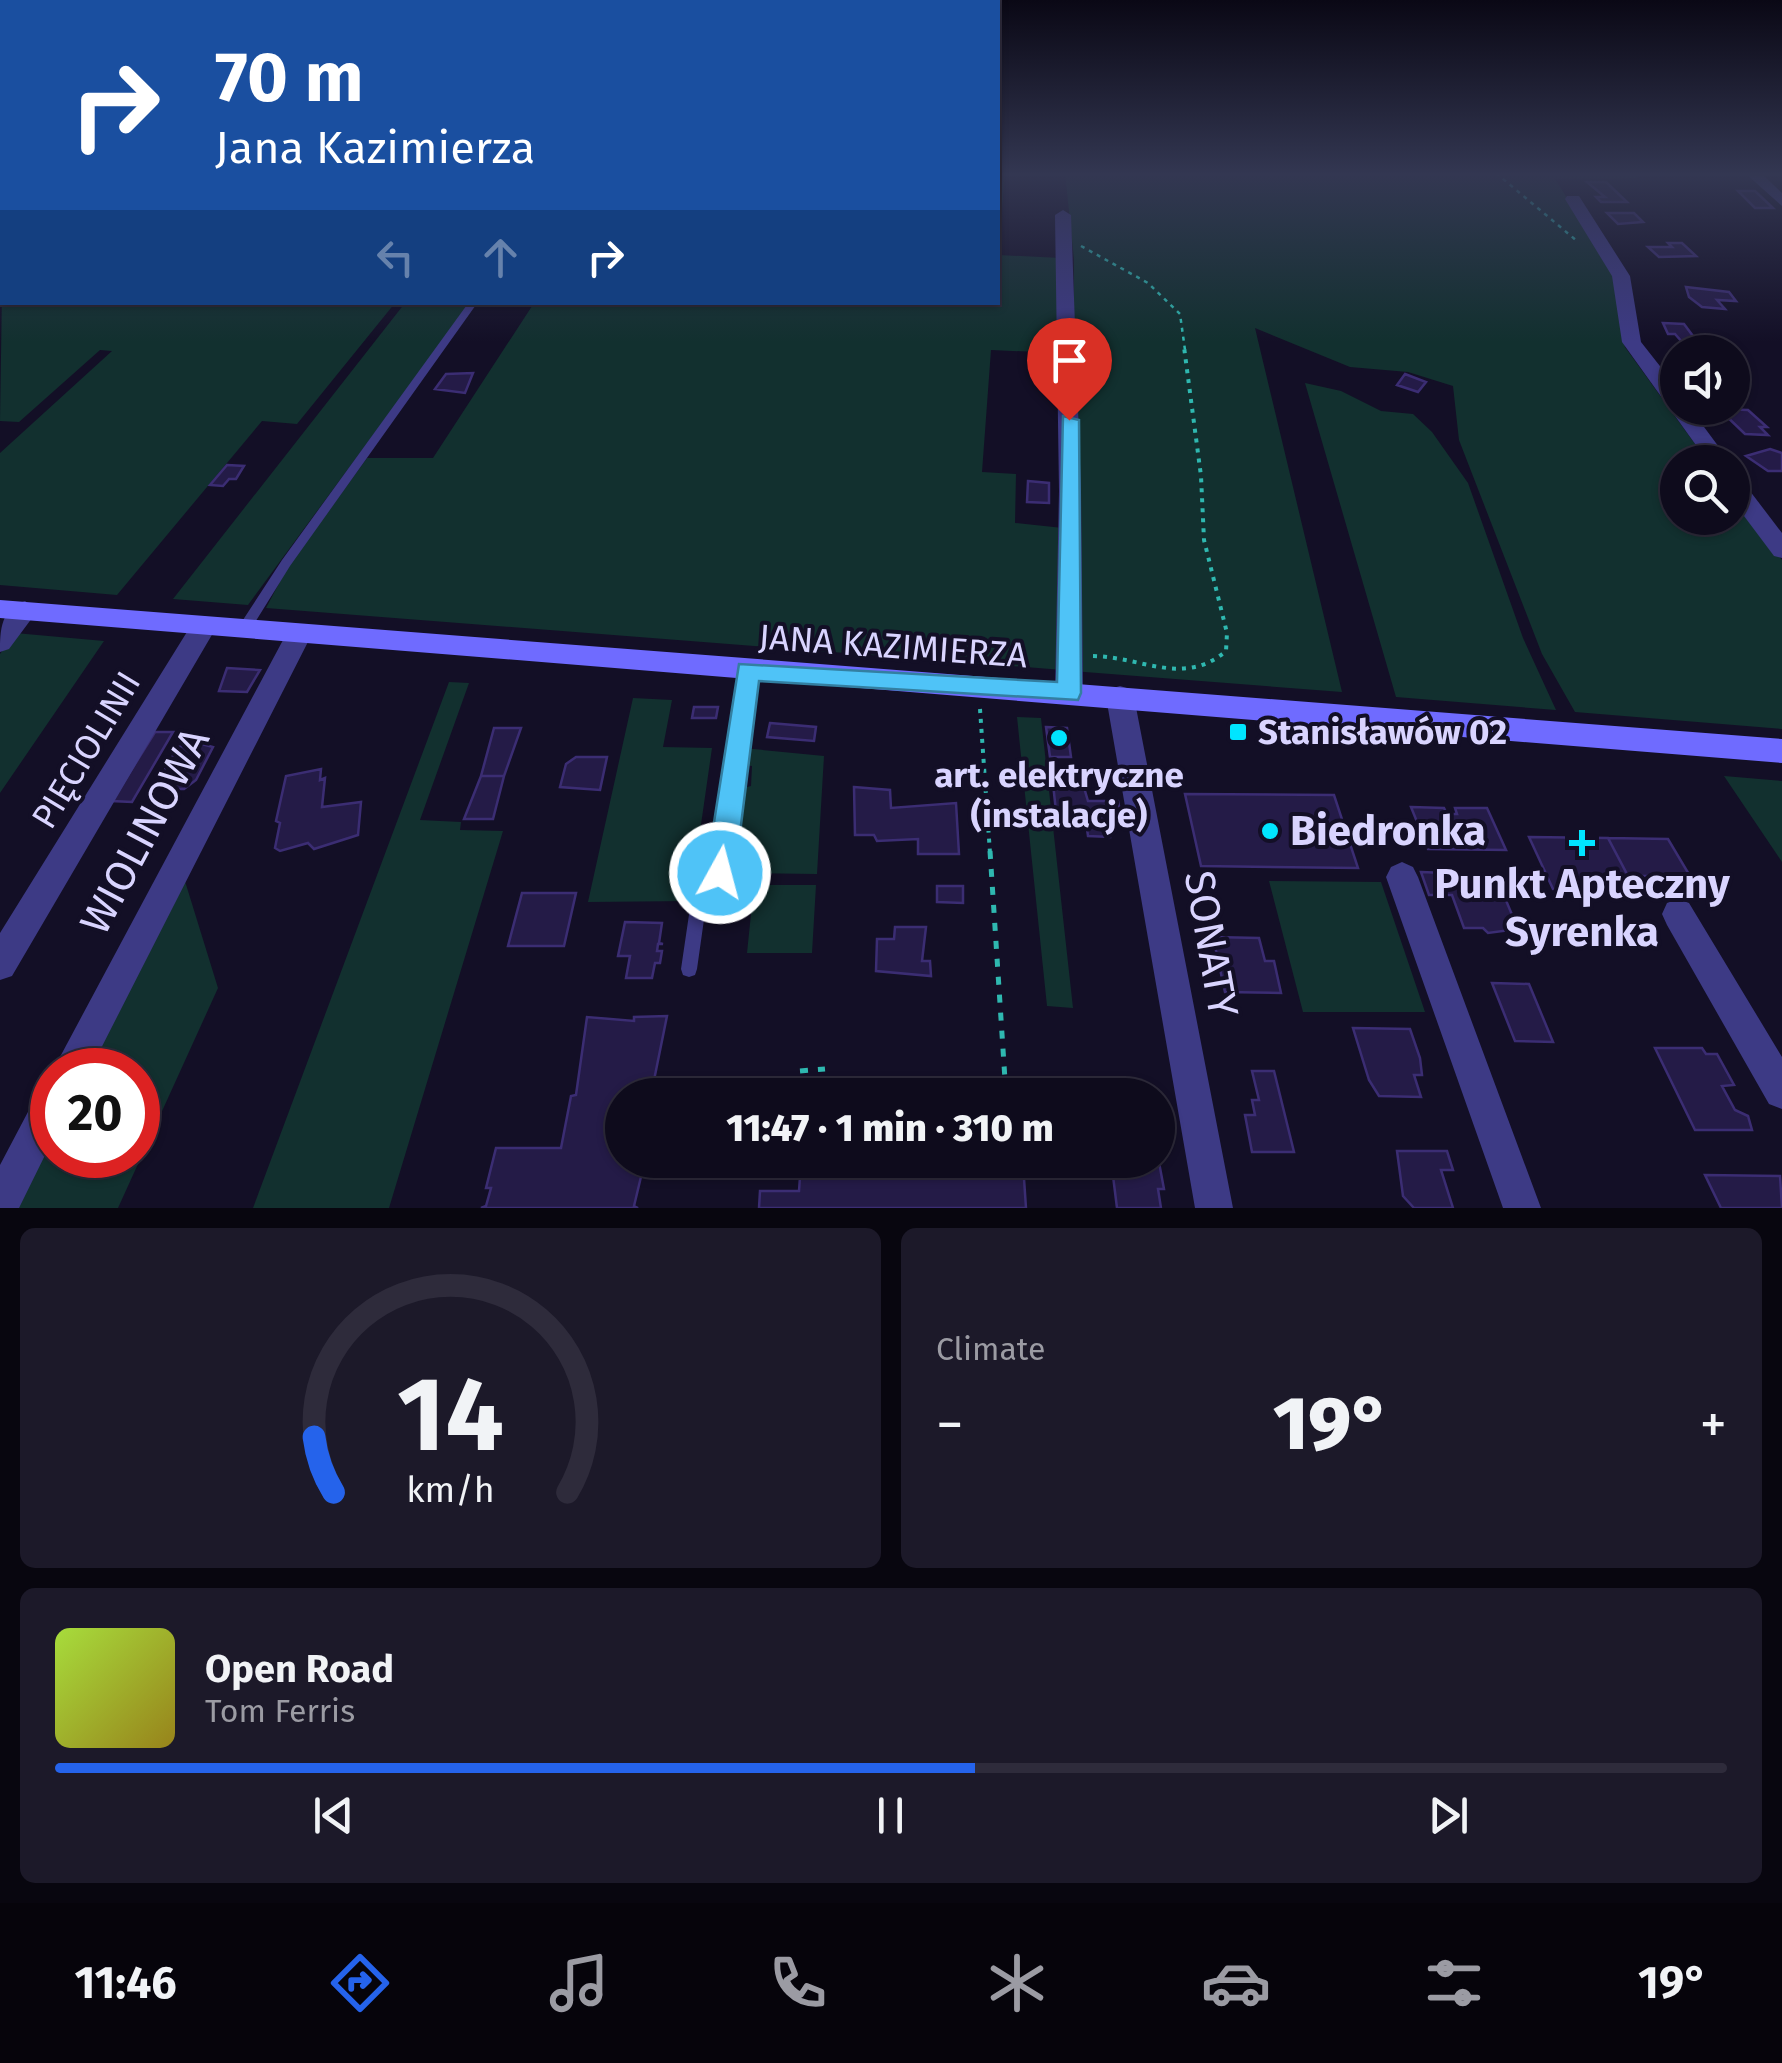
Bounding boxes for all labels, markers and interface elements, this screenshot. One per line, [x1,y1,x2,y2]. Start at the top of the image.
text: 70 m [215,36,364,120]
icon: right [50,40,180,170]
text: Jana Kazimierza [215,121,535,175]
icon: left [368,230,423,285]
icon: ahead [473,230,528,285]
icon: right [578,230,633,285]
pin [1027,318,1112,421]
icon: arrive [1042,333,1097,388]
map controls [1660,335,1750,535]
button: sound [1660,335,1750,425]
button: search [1660,445,1750,535]
street label: JANA KAZIMIERZA [757,616,1029,676]
street label: PIĘCIOLINII [23,664,149,836]
place label: Stanisławów 02 [1258,711,1507,753]
street label: WIOLINOWA [70,720,220,942]
marker: Stanisławów 02 [1227,721,1249,743]
marker: art. elektryczne (instalacje) [1048,727,1070,749]
place label: art. elektryczne (instalacje) [934,754,1184,836]
place label: Biedronka [1290,806,1486,856]
marker: Biedronka [1259,820,1281,842]
position arrow [668,821,772,925]
marker: Punkt Apteczny Syrenka [1571,832,1593,854]
place label: Punkt Apteczny Syrenka [1434,859,1731,957]
street label: SONATY [1174,867,1248,1021]
speed limit sign: 20 [30,1048,160,1178]
text: 11:47 · 1 min · 310 m [726,1105,1054,1151]
text: Climate [936,1330,1045,1368]
text: 14 [397,1353,504,1478]
text: 19° [1273,1379,1390,1469]
text: − [936,1392,964,1458]
text: + [1700,1392,1727,1458]
text: km/h [406,1469,495,1511]
text: Open Road [205,1646,394,1692]
text: Tom Ferris [205,1692,355,1730]
icon: previous [306,1788,361,1843]
icon: pause [863,1788,918,1843]
icon: next [1421,1788,1476,1843]
icon: directions [325,1948,395,2018]
icon: music [544,1948,614,2018]
icon: phone [763,1948,833,2018]
icon: climate [982,1948,1052,2018]
icon: car [1201,1948,1271,2018]
icon: filters [1419,1948,1489,2018]
text: 11:46 [74,1956,177,2010]
text: 19° [1638,1956,1708,2010]

